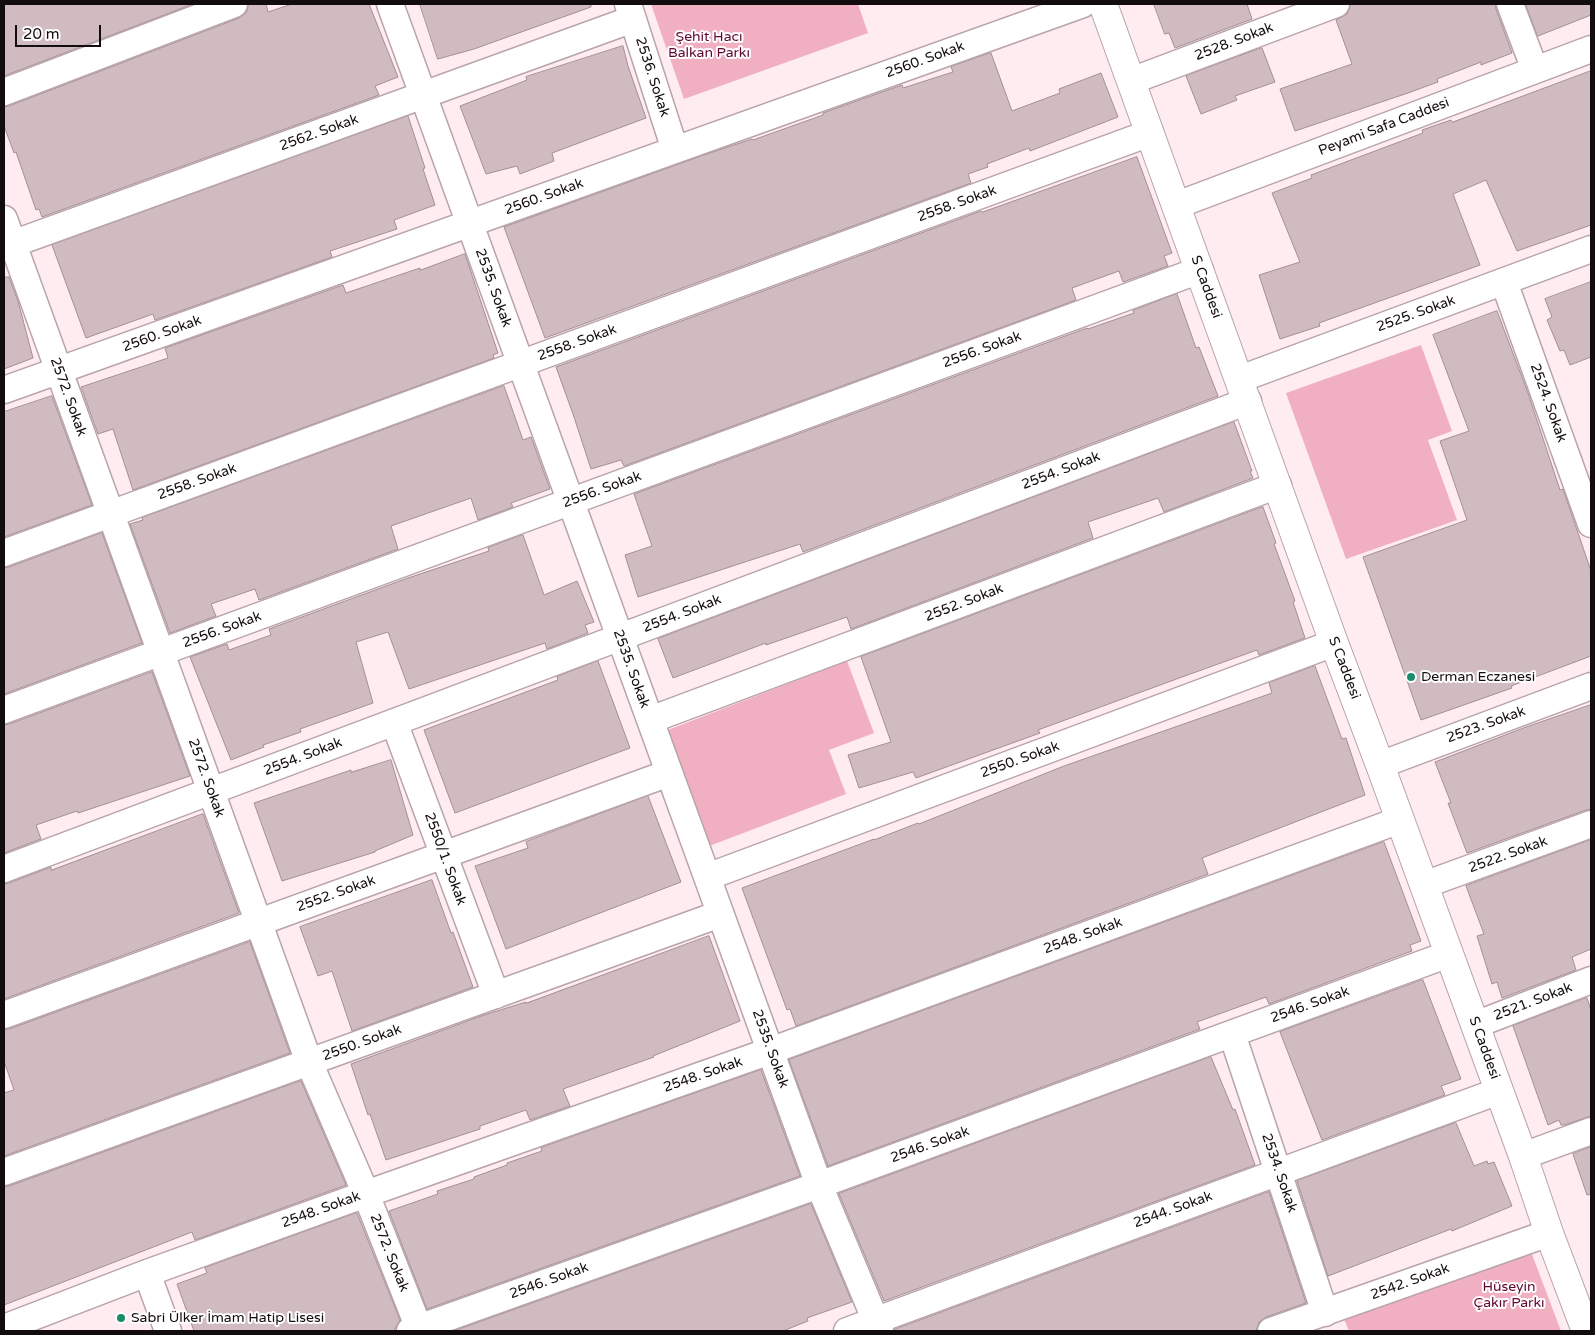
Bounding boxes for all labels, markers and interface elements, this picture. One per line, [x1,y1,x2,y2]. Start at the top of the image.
scale bar [18,15,104,47]
street label: 2528. Sokak [1192,19,1276,65]
text: 20 m [23,25,60,43]
park label: Şehit Hacı Balkan Parkı [668,29,750,62]
street label: 2536. Sokak [631,35,673,119]
street label: 2560. Sokak [883,38,967,82]
street label: Peyami Safa Caddesi [1316,94,1452,160]
street label: 2562. Sokak [277,111,361,155]
street label: 2560. Sokak [502,175,586,219]
street label: 2558. Sokak [915,182,999,226]
street label: 2535. Sokak [471,246,515,330]
street label: S Caddesi [1187,253,1225,321]
street label: 2525. Sokak [1374,292,1458,336]
street label: 2560. Sokak [120,312,204,356]
street label: 2558. Sokak [535,321,619,365]
street label: 2556. Sokak [940,328,1024,372]
street label: 2572. Sokak [46,355,90,439]
street label: 2524. Sokak [1526,361,1570,445]
street label: 2554. Sokak [1019,448,1103,494]
street label: 2558. Sokak [155,460,239,504]
street label: 2556. Sokak [560,468,644,512]
street label: 2552. Sokak [922,580,1006,626]
street label: 2554. Sokak [640,591,724,637]
street label: 2556. Sokak [180,608,264,652]
street label: 2535. Sokak [609,627,653,711]
street label: S Caddesi [1324,634,1364,702]
place label: Derman Eczanesi [1421,669,1535,685]
marker: Derman Eczanesi [1405,671,1417,683]
street label: 2523. Sokak [1444,703,1528,747]
street label: 2554. Sokak [261,734,345,780]
street label: 2572. Sokak [184,736,228,820]
street label: 2550. Sokak [978,738,1062,782]
street label: 2550/1. Sokak [420,810,470,908]
street label: 2522. Sokak [1466,833,1550,877]
street label: 2552. Sokak [294,872,378,916]
street label: 2548. Sokak [1041,914,1125,958]
street label: 2521. Sokak [1491,979,1575,1025]
street label: 2546. Sokak [1268,983,1352,1027]
street label: 2535. Sokak [748,1007,792,1091]
street label: S Caddesi [1465,1014,1503,1082]
street label: 2550. Sokak [320,1021,404,1065]
street label: 2548. Sokak [661,1054,745,1096]
street label: 2546. Sokak [888,1123,972,1167]
street label: 2534. Sokak [1258,1131,1300,1215]
street label: 2548. Sokak [279,1188,363,1232]
street label: 2544. Sokak [1131,1188,1215,1232]
street label: 2572. Sokak [366,1212,412,1294]
street label: 2546. Sokak [507,1259,591,1303]
street label: 2542. Sokak [1368,1260,1452,1304]
park label: Hüseyin Çakır Parkı [1473,1279,1545,1311]
place label: Sabri Ülker İmam Hatip Lisesi [131,1310,324,1326]
marker: Sabri Ülker İmam Hatip Lisesi [115,1312,127,1324]

